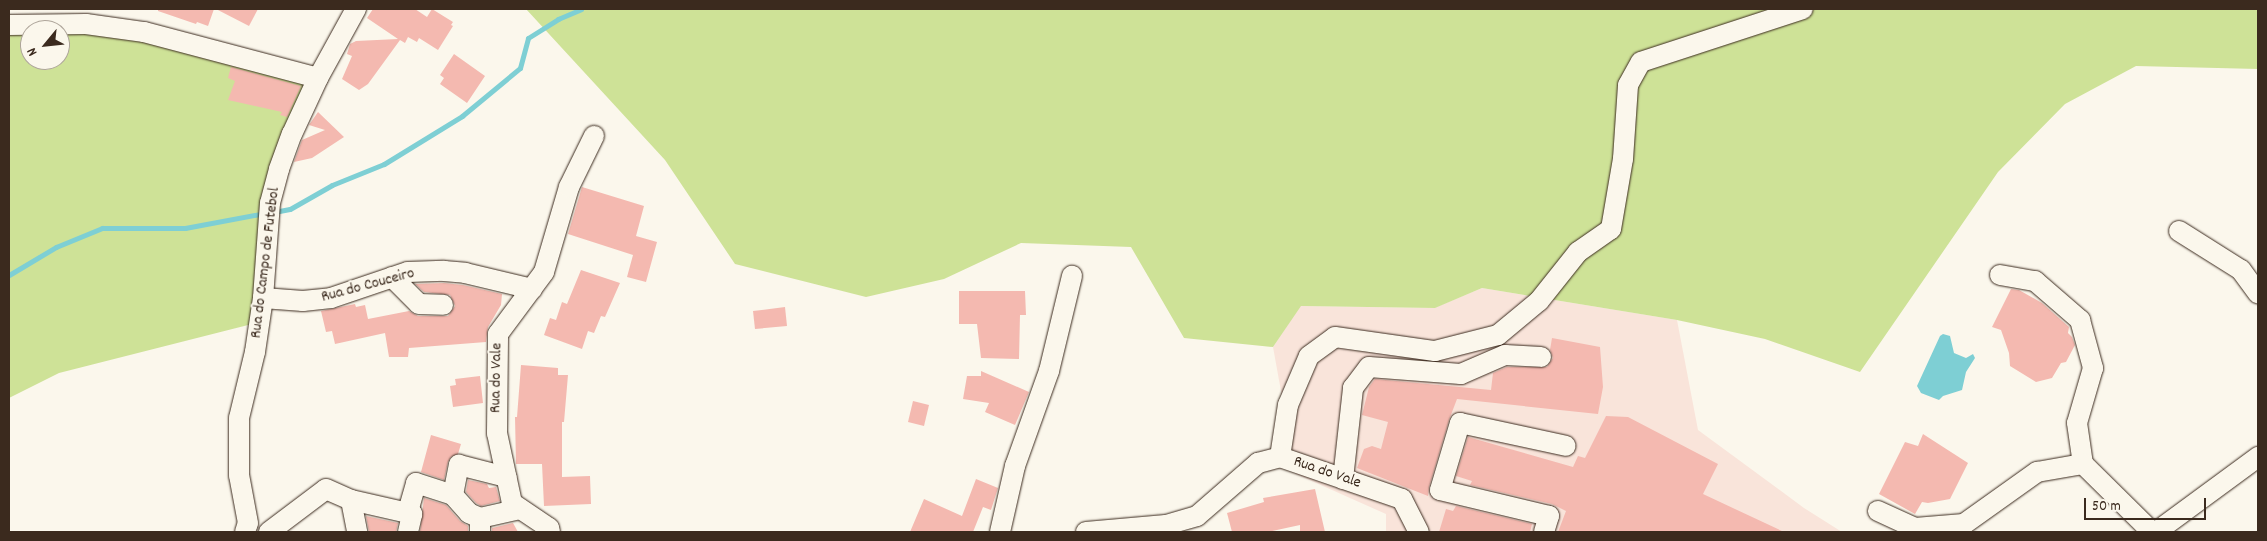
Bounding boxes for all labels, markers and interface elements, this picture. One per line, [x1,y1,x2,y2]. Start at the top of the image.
north arrow [20,20,70,70]
text: N [22,44,43,59]
street label: Rua do Campo de Futebol [247,187,285,339]
street label: Rua do Couceiro [319,264,417,308]
street label: Rua do Vale [487,343,507,413]
street label: Rua do Vale [1291,452,1363,494]
scale bar [2087,488,2210,520]
text: 50 m [2092,496,2121,518]

